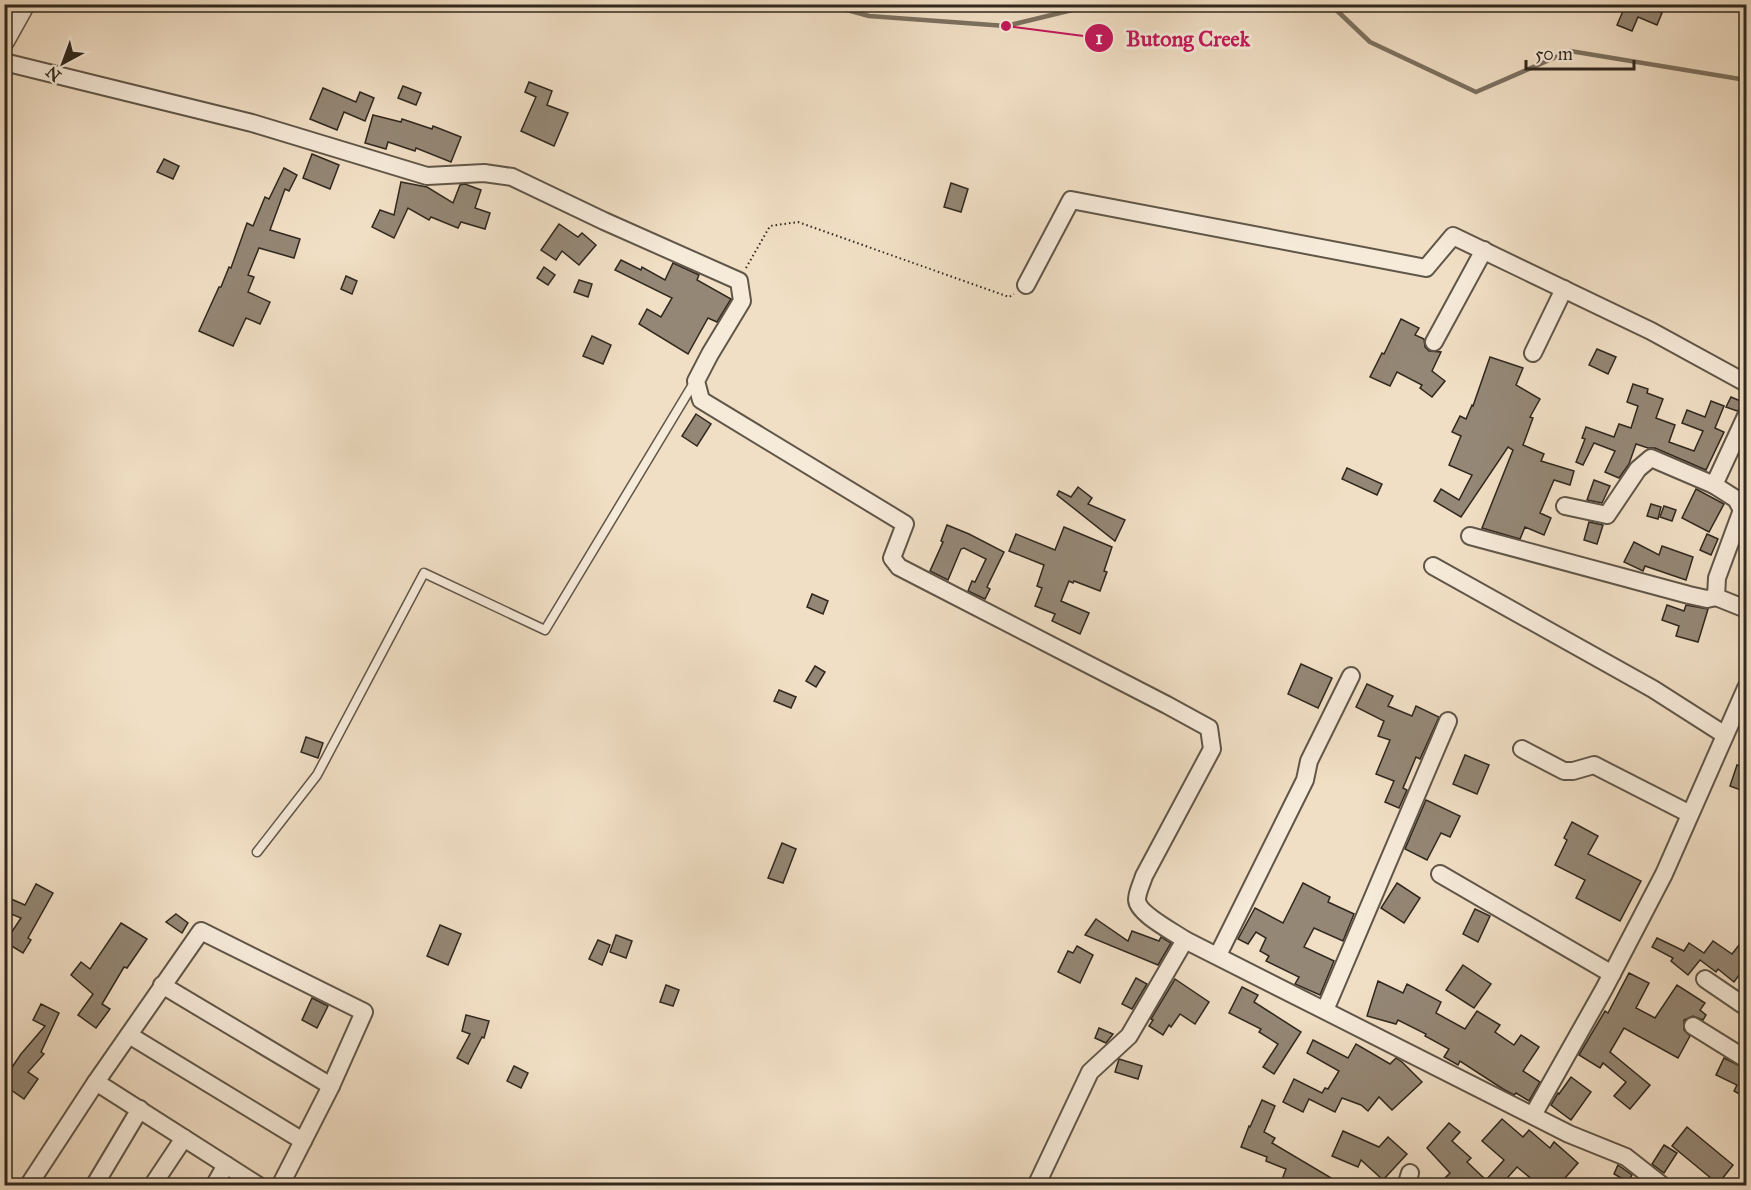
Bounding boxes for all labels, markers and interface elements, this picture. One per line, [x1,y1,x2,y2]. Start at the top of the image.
callout: Butong Creek [1084,18,1262,58]
text: Butong Creek [1126,25,1251,52]
text: 1 [1095,27,1103,49]
north arrow [33,33,93,93]
scale bar [1526,33,1634,71]
text: 50 m [1535,43,1573,65]
text: N [42,62,65,86]

